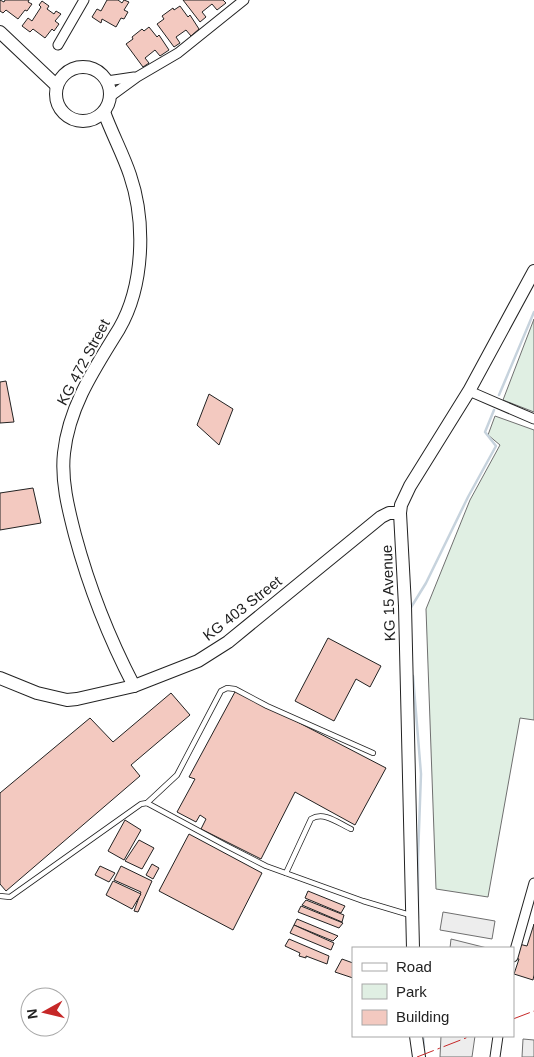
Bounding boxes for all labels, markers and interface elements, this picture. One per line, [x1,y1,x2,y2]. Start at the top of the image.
street label: KG 472 Street [53,315,113,408]
street label: KG 15 Avenue [378,544,398,642]
street label: KG 403 Street [199,572,285,644]
legend [352,947,514,1037]
text: Road [396,958,432,975]
text: Park [396,983,427,1000]
north arrow [20,987,70,1037]
text: N [23,1008,41,1020]
text: Building [396,1008,449,1025]

